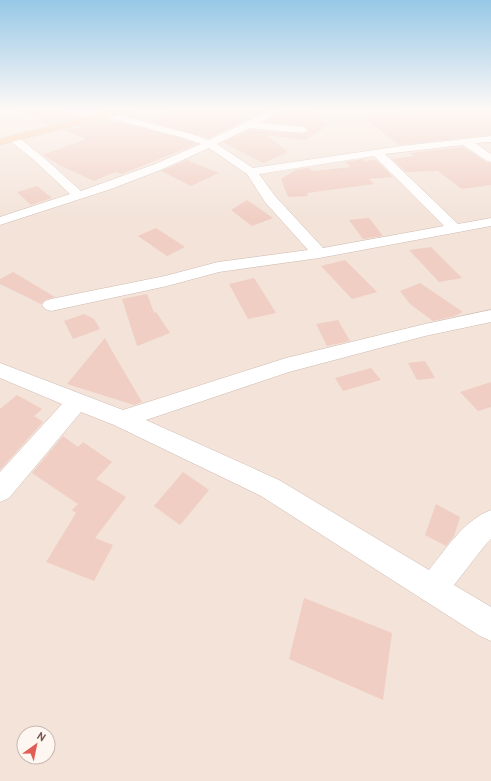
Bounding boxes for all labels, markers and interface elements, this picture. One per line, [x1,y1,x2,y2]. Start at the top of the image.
north arrow [16,725,56,765]
text: N [34,729,48,745]

